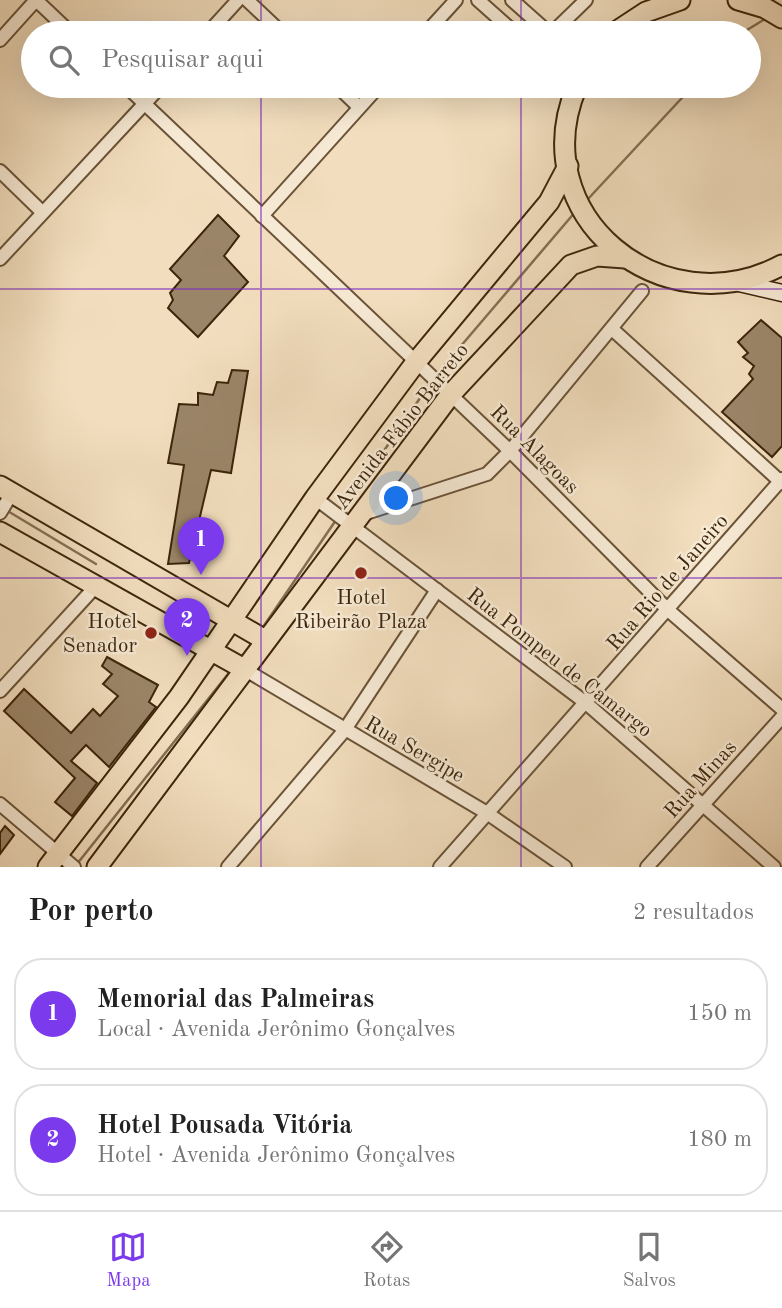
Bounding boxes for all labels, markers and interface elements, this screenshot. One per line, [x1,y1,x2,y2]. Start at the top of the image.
search box [21,21,761,98]
icon: search [45,41,83,79]
text: Pesquisar aqui [101,47,263,73]
street label: Avenida Fábio Barreto [331,340,473,514]
street label: Rua Alagoas [486,402,582,498]
your location [379,481,413,515]
street label: Rua Rio de Janeiro [603,511,733,655]
pin: 1 [178,517,224,575]
marker: Hotel Ribeirão Plaza [353,565,369,581]
street label: Rua Pompeu de Camargo [462,584,656,742]
place label: Hotel Ribeirão Plaza [295,588,427,633]
pin: 2 [164,598,210,656]
place label: Hotel Senador [63,612,137,657]
marker: Hotel Senador [143,625,159,641]
street label: Rua Sergipe [361,713,468,787]
street label: Rua Minas [661,737,741,823]
text: Por perto [28,897,154,927]
text: 2 resultados [633,901,754,924]
text: Memorial das Palmeiras [97,987,374,1013]
text: 1 [46,1002,60,1025]
text: 150 m [687,1002,752,1025]
text: Local · Avenida Jerônimo Gonçalves [97,1018,455,1041]
text: Hotel Pousada Vitória [97,1113,353,1139]
text: 2 [46,1128,60,1151]
text: 180 m [687,1128,752,1151]
text: Hotel · Avenida Jerônimo Gonçalves [97,1144,455,1167]
tab: Mapa [106,1228,151,1293]
tab: Rotas [363,1228,410,1293]
tab: Salvos [623,1228,676,1293]

